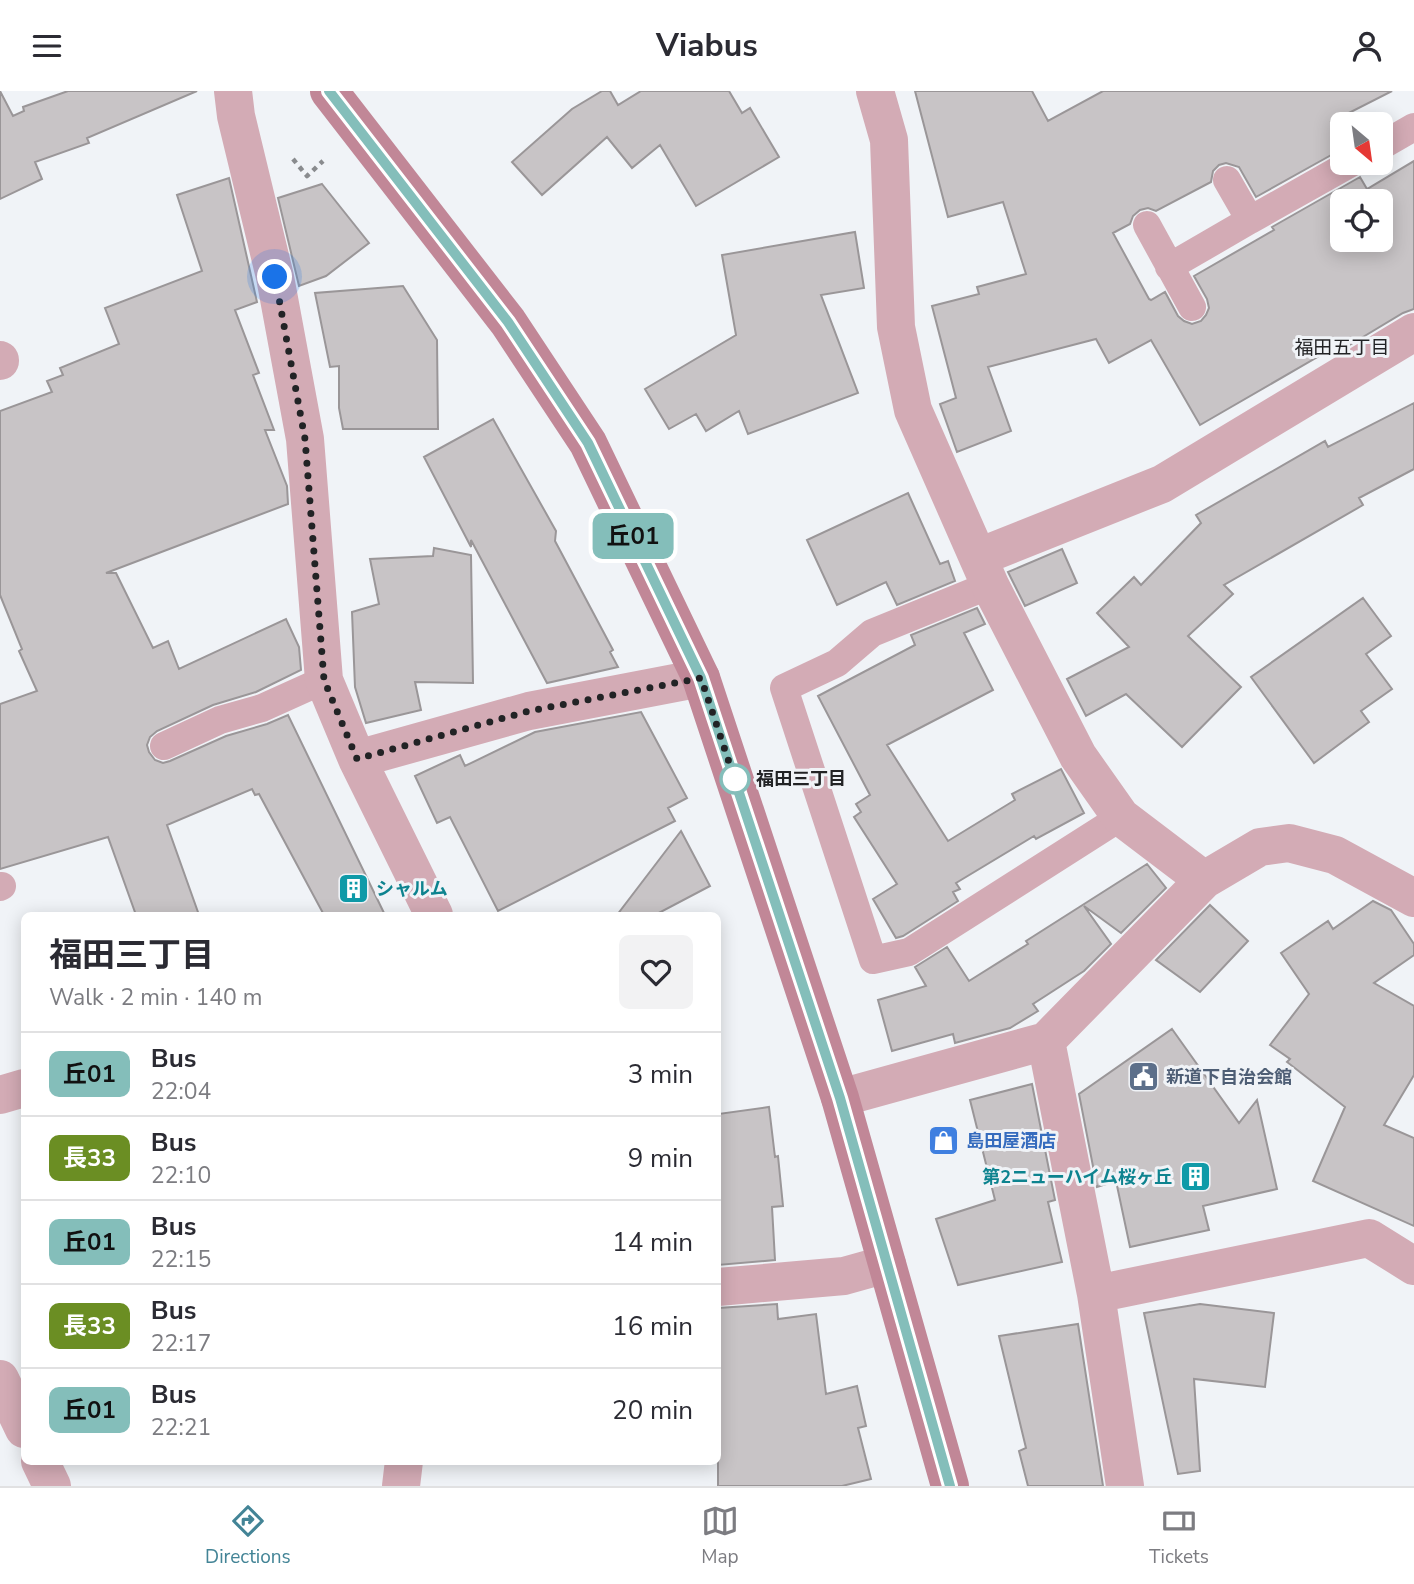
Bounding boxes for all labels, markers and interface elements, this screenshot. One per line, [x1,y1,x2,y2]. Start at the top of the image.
text: Viabus [656,24,758,67]
icon: menu [28,27,66,65]
icon: person [1348,27,1386,65]
north arrow [1330,112,1393,175]
map controls [1330,112,1393,252]
button: locate [1330,189,1393,252]
your location [257,259,292,294]
district label: 福田五丁目 [1294,335,1390,361]
line badge: 丘01 [593,513,673,559]
text: 丘01 [607,520,659,552]
marker: 福田三丁目 [720,764,750,794]
place label: 福田三丁目 [756,767,846,791]
building icon: シャルム [336,872,370,906]
place label: シャルム [376,877,448,901]
text: 福田三丁目 [49,933,214,978]
button: heart [619,935,693,1009]
text: Walk · 2 min · 140 m [49,982,262,1013]
text: Bus [151,1041,196,1076]
text: 3 min [628,1057,693,1092]
text: 丘01 [63,1058,116,1090]
public building icon: 新道下自治会館 [1126,1060,1160,1094]
place label: 新道下自治会館 [1166,1065,1292,1089]
text: 22:04 [151,1076,211,1107]
shop icon: 島田屋酒店 [926,1124,960,1158]
text: Bus [151,1125,196,1160]
place label: 島田屋酒店 [966,1129,1056,1153]
text: 9 min [628,1141,693,1176]
text: 長33 [63,1142,116,1174]
text: 22:10 [151,1160,211,1191]
building icon: 第2ニューハイム桜ヶ丘 [1178,1160,1212,1194]
place label: 第2ニューハイム桜ヶ丘 [982,1165,1172,1189]
text: Bus [151,1209,196,1244]
text: 14 min [612,1225,693,1260]
text: 丘01 [63,1226,116,1258]
text: 22:15 [151,1244,211,1275]
text: Bus [151,1293,196,1328]
text: 16 min [612,1309,693,1344]
text: 長33 [63,1310,116,1342]
text: 22:17 [151,1328,211,1359]
text: Bus [151,1377,196,1412]
text: 20 min [612,1393,693,1428]
text: 丘01 [63,1394,116,1426]
text: 22:21 [151,1412,211,1443]
tab: Directions [205,1502,291,1570]
tab: Map [701,1502,739,1570]
tab: Tickets [1149,1502,1209,1570]

